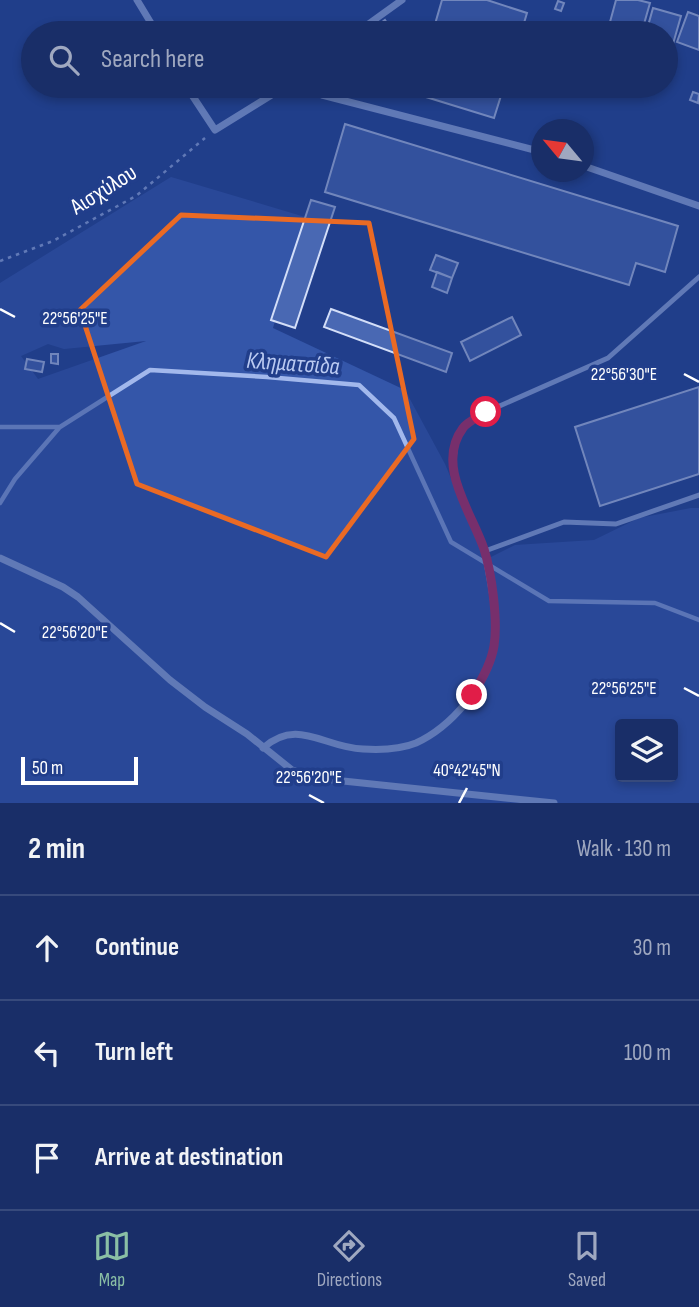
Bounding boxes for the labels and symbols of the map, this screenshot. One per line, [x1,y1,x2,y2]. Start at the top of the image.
north arrow [531,119,594,182]
street label: Αισχύλου [64,159,142,222]
text: 22°56'25"E [42,308,108,329]
water label: Κληματσίδα [245,346,341,381]
text: 22°56'30"E [591,364,657,385]
route start [470,396,501,427]
text: 22°56'20"E [42,622,108,643]
text: 22°56'25"E [591,678,657,699]
route end [456,679,487,710]
scale bar [21,754,138,786]
text: 40°42'45"N [433,760,501,781]
text: 22°56'20"E [276,767,342,788]

